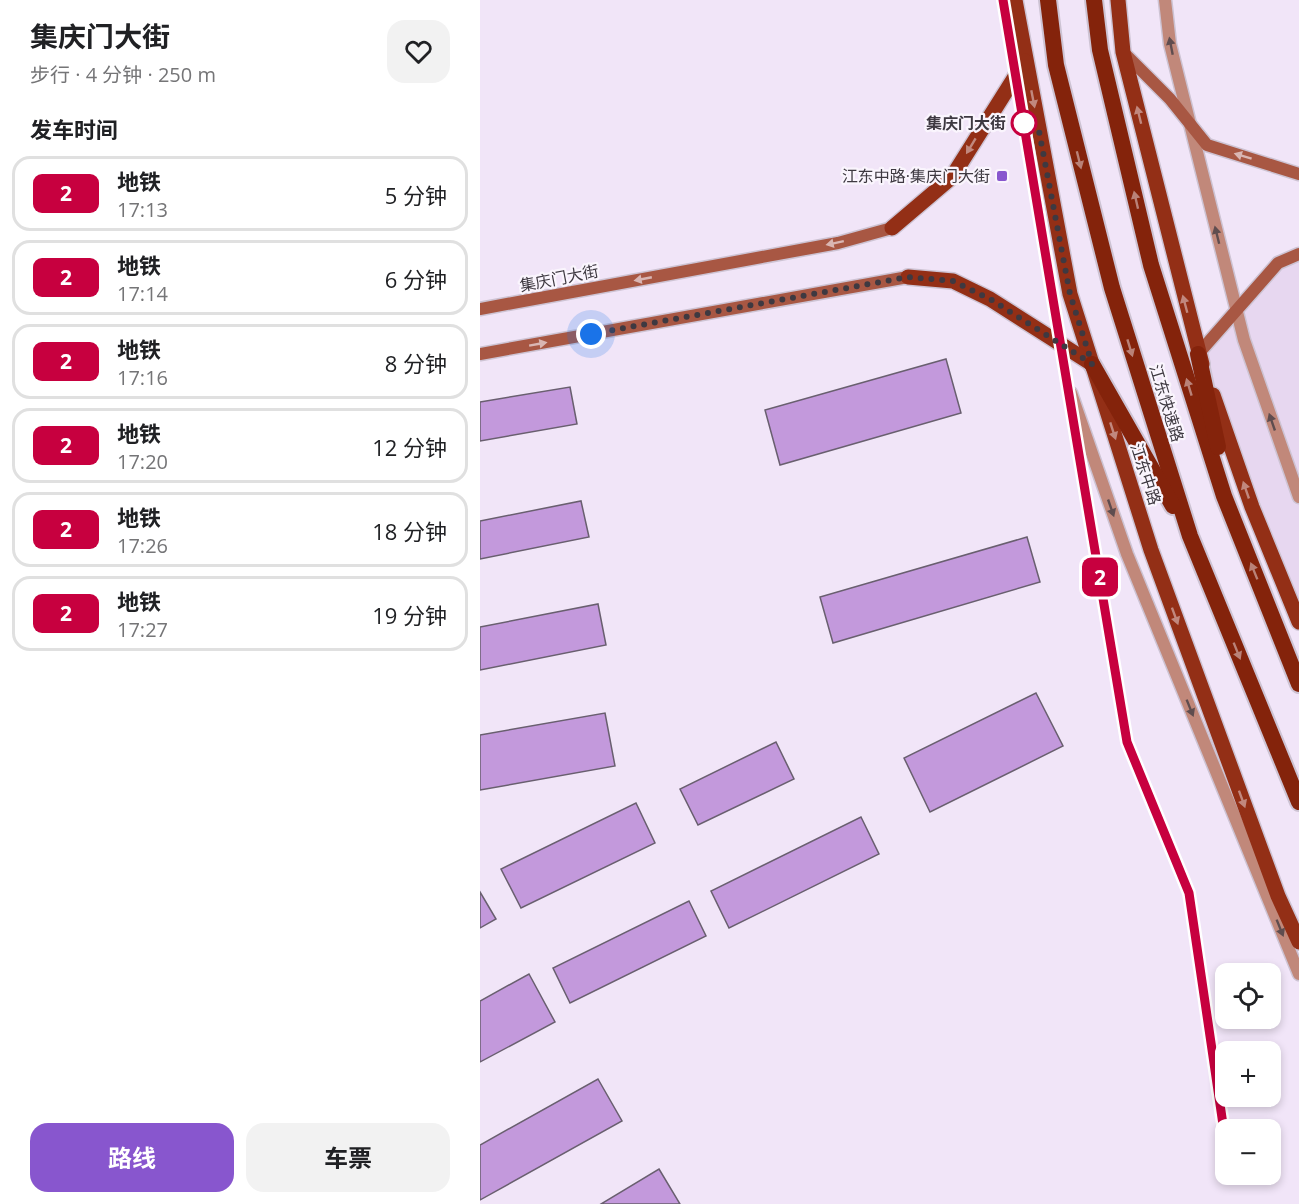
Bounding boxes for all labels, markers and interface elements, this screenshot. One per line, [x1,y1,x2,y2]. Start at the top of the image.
text: 集庆门大街 [30,17,170,55]
button: heart [387,20,450,83]
one-way arrow [1166,36,1175,55]
text: 步行 · 4 分钟 · 250 m [30,61,216,88]
one-way arrow [1028,90,1037,109]
one-way arrow [1133,106,1143,124]
marker: 集庆门大街 [1011,110,1037,136]
place label: 集庆门大街 [926,112,1006,134]
text: 发车时间 [30,114,118,144]
one-way arrow [966,138,977,154]
one-way arrow [1075,151,1085,169]
one-way arrow [1234,151,1252,160]
place label: 江东中路·集庆门大街 [842,165,990,187]
text: 地铁 [117,166,161,196]
marker: 江东中路·集庆门大街 [995,169,1009,183]
text: 2 [60,179,72,207]
text: 5 分钟 [385,180,447,210]
one-way arrow [1130,191,1140,209]
text: 17:13 [117,196,168,223]
one-way arrow [1211,226,1221,245]
one-way arrow [825,239,844,248]
text: 地铁 [117,250,161,280]
street label: 集庆门大街 [518,260,600,296]
text: 2 [60,263,72,291]
text: 6 分钟 [385,264,447,294]
one-way arrow [634,275,653,284]
text: 17:14 [117,280,168,307]
one-way arrow [1180,295,1190,314]
your location [576,319,606,349]
text: 地铁 [117,334,161,364]
one-way arrow [528,339,547,348]
one-way arrow [1126,339,1136,357]
text: 2 [60,347,72,375]
text: 8 分钟 [385,348,447,378]
street label: 江东快速路 [1145,362,1189,444]
text: 17:16 [117,364,168,391]
one-way arrow [1184,378,1194,396]
one-way arrow [1267,413,1277,431]
text: 地铁 [117,418,161,448]
one-way arrow [1109,422,1118,440]
text: 2 [60,431,72,459]
text: 12 分钟 [372,432,447,462]
street label: 江东中路 [1126,440,1166,508]
text: 17:20 [117,448,168,475]
one-way arrow [1241,480,1250,498]
one-way arrow [1107,499,1116,517]
text: 地铁 [117,502,161,532]
text: 2 [60,515,72,543]
text: 18 分钟 [372,516,447,546]
text: 17:26 [117,532,168,559]
line badge: 2 [1080,558,1120,596]
one-way arrow [1249,562,1258,580]
text: 2 [1094,563,1106,591]
text: 地铁 [117,586,161,616]
text: 2 [60,599,72,627]
text: 19 分钟 [372,600,447,630]
one-way arrow [1170,607,1180,625]
text: 17:27 [117,616,168,643]
one-way arrow [1233,642,1242,660]
one-way arrow [1185,700,1195,718]
one-way arrow [1238,790,1248,808]
one-way arrow [1276,919,1285,937]
map controls [1215,963,1281,1185]
button: locate [1215,963,1281,1029]
button: + [1215,1041,1281,1107]
button: − [1215,1119,1281,1185]
button: 路线 [30,1123,234,1192]
button: 车票 [246,1123,450,1192]

